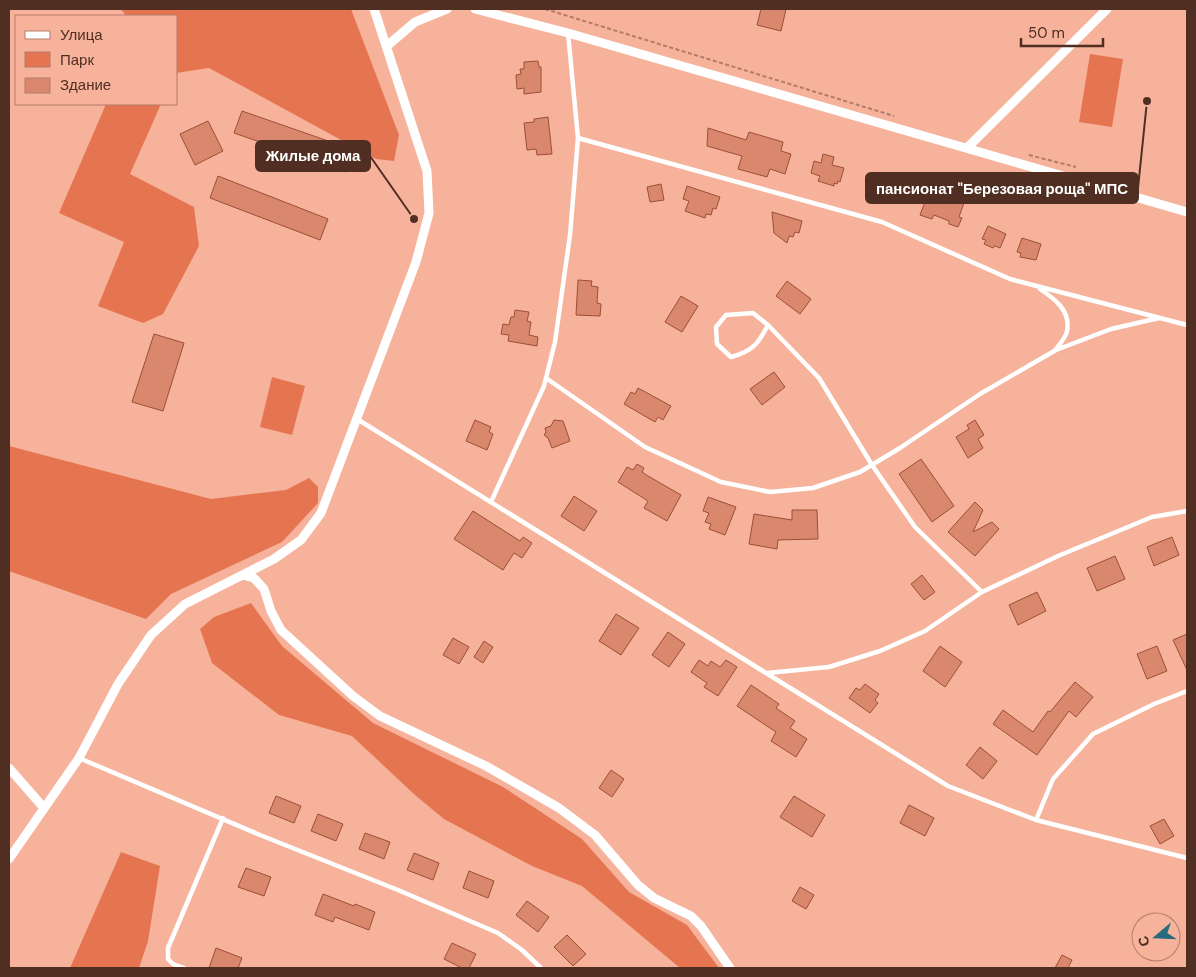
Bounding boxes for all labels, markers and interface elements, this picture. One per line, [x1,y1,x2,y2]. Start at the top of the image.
legend [15,15,178,105]
scale bar [1021,15,1104,47]
text: 50 m [1028,23,1065,43]
text: Улица [60,25,103,45]
text: Парк [60,50,94,70]
text: Здание [60,75,111,95]
callout: Жилые дома [256,141,370,171]
text: Жилые дома [265,146,361,166]
callout: пансионат "Березовая роща" МПС [866,173,1138,203]
text: пансионат "Березовая роща" МПС [876,179,1128,199]
north arrow [1131,912,1181,962]
text: С [1134,934,1154,949]

